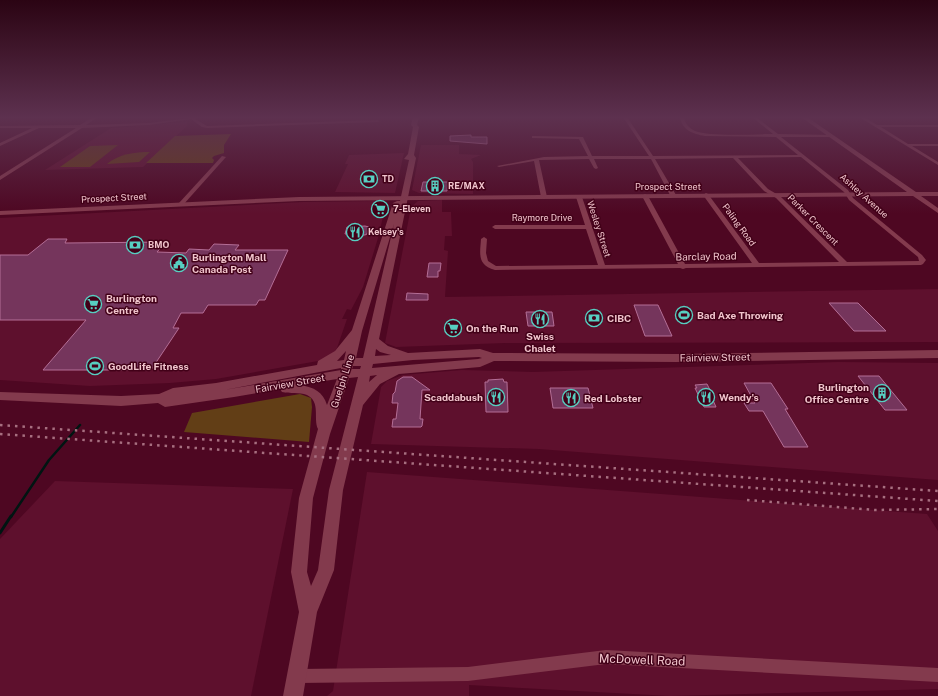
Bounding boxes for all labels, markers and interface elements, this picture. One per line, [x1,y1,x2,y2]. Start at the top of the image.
bank icon: TD [359,169,379,189]
street label: Ashley Avenue [838,171,891,220]
place label: TD [382,173,395,184]
building icon: RE/MAX [425,176,445,196]
place label: RE/MAX [448,180,485,191]
street label: Prospect Street [635,181,701,192]
street label: Prospect Street [81,190,148,205]
street label: Parker Crescent [786,192,841,248]
supermarket icon: 7-Eleven [370,199,390,219]
street label: Wesley Street [585,199,614,259]
street label: Paling Road [720,201,759,248]
place label: 7-Eleven [393,203,431,214]
street label: Raymore Drive [512,212,572,223]
restaurant icon: Kelsey's [345,222,365,242]
place label: Kelsey's [368,226,404,237]
bank icon: BMO [125,235,145,255]
place label: BMO [148,239,170,250]
street label: Barclay Road [675,249,737,263]
place label: Burlington Mall Canada Post [192,251,266,275]
public building icon: Burlington Mall Canada Post [169,253,189,273]
place label: Burlington Centre [106,292,157,316]
supermarket icon: Burlington Centre [83,294,103,314]
sports icon: Bad Axe Throwing [674,305,694,325]
bank icon: CIBC [584,308,604,328]
restaurant icon: Swiss Chalet [530,309,550,329]
place label: Bad Axe Throwing [697,309,784,321]
place label: CIBC [607,312,631,324]
supermarket icon: On the Run [443,318,463,338]
place label: On the Run [466,322,519,334]
place label: Swiss Chalet [524,330,556,354]
street label: Fairview Street [680,350,750,364]
street label: Guelph Line [328,352,356,409]
sports icon: GoodLife Fitness [85,356,105,376]
place label: GoodLife Fitness [108,360,189,372]
street label: Fairview Street [254,371,326,395]
place label: Burlington Office Centre [805,381,869,405]
building icon: Burlington Office Centre [872,383,892,403]
restaurant icon: Scaddabush [486,387,506,407]
restaurant icon: Wendy's [696,387,716,407]
restaurant icon: Red Lobster [561,388,581,408]
place label: Scaddabush [424,391,483,403]
place label: Wendy's [719,391,759,403]
place label: Red Lobster [584,392,642,404]
street label: McDowell Road [599,651,685,669]

